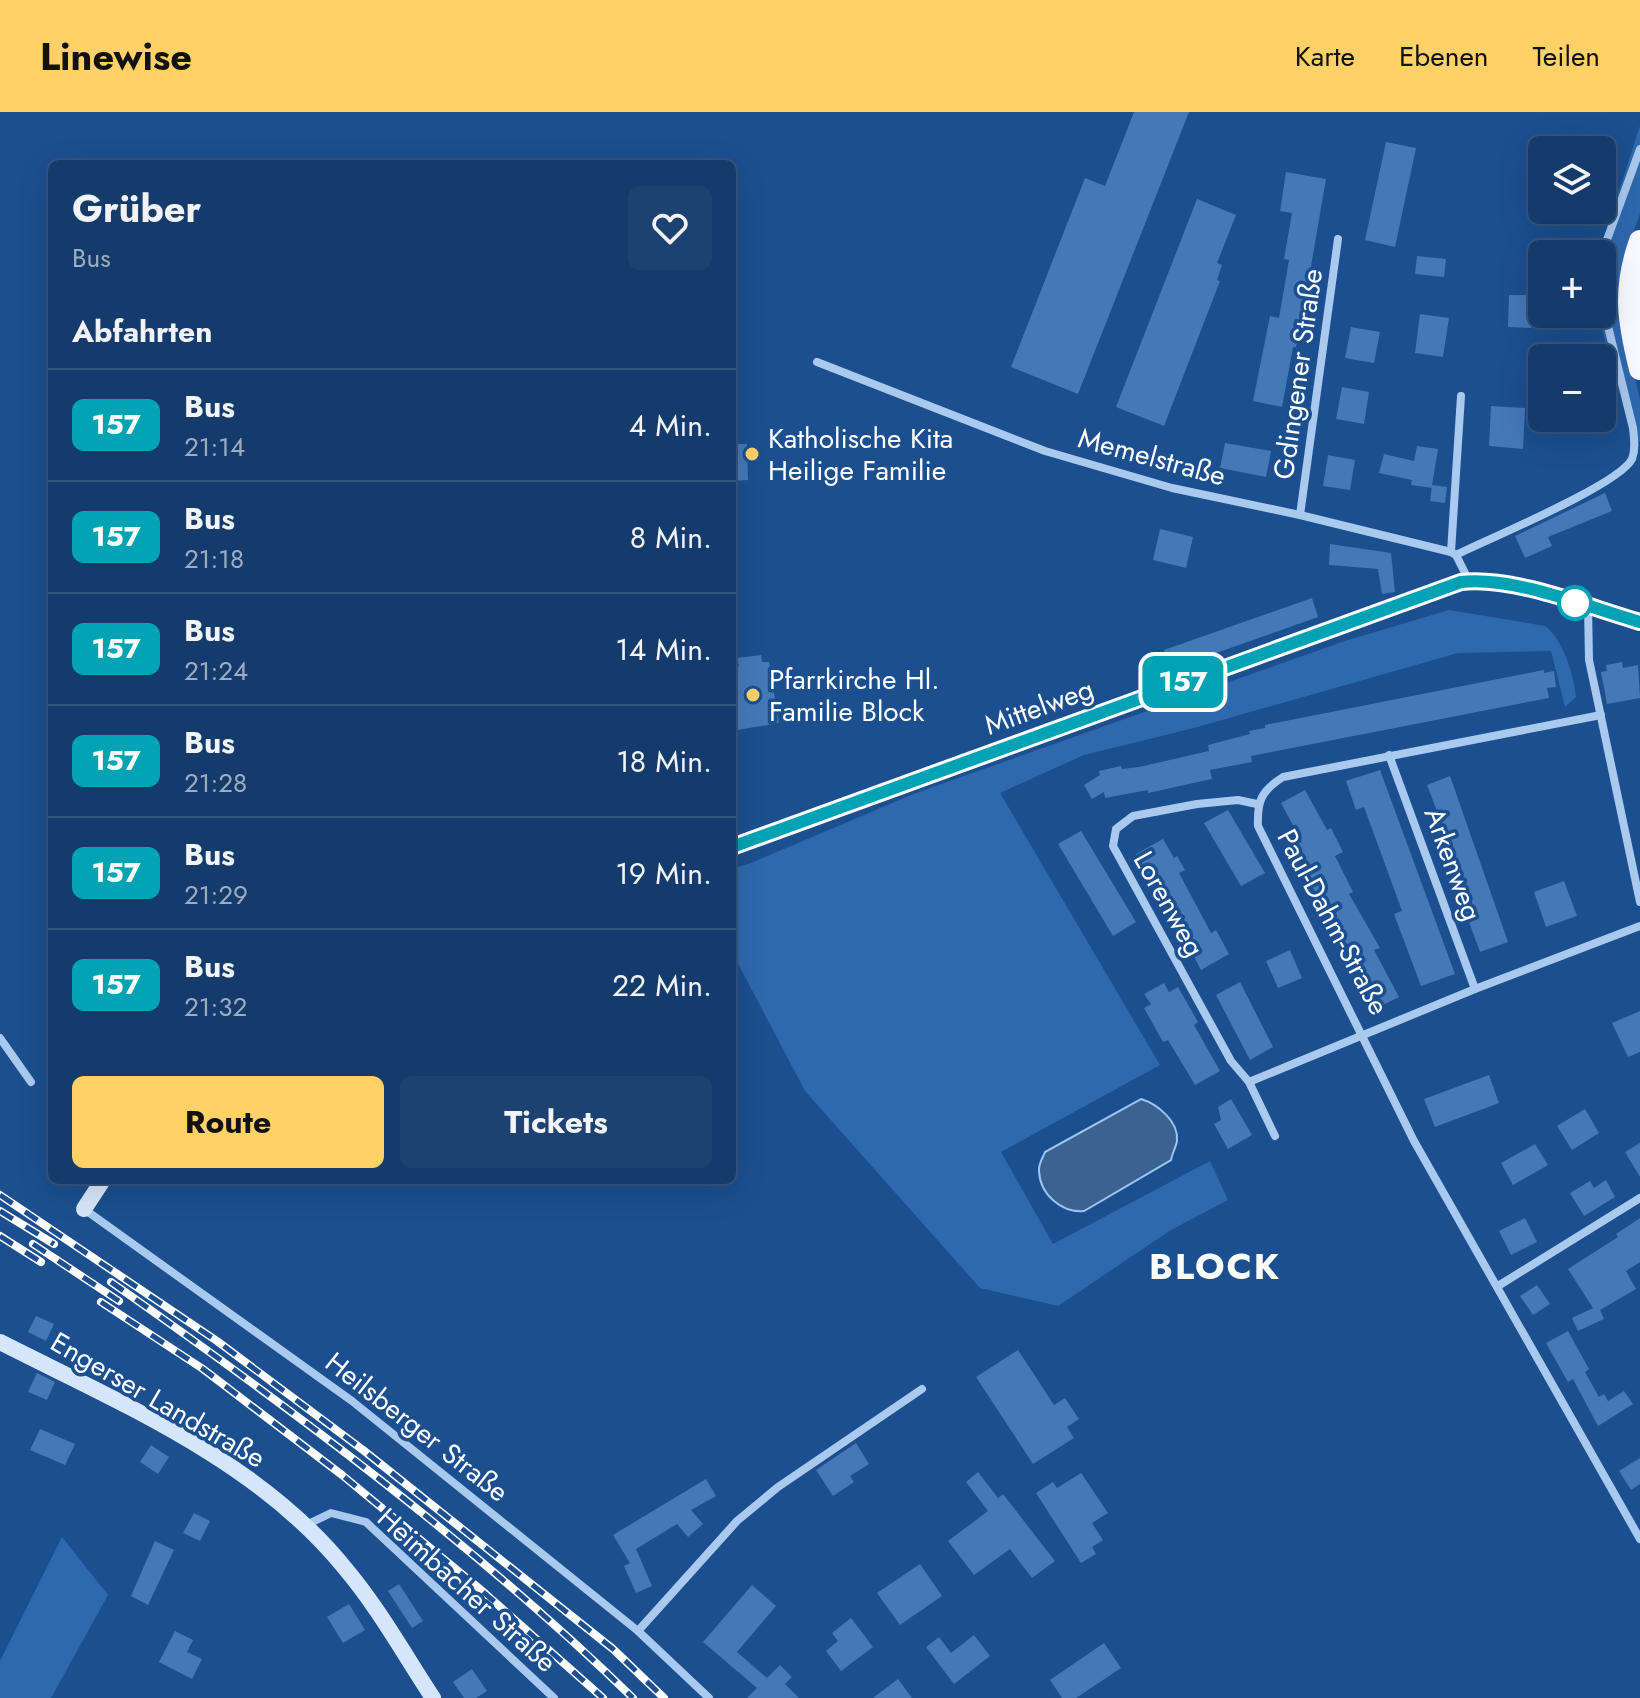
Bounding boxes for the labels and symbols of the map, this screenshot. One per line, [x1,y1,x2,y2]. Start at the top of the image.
street label: Gdingener Straße [1263,266,1333,482]
place label: Katholische Kita Heilige Familie [768,418,953,491]
street label: Memelstraße [1074,418,1230,496]
marker: Katholische Kita Heilige Familie [743,445,761,463]
unlabelled marker [1558,586,1592,620]
line badge: 157 [1137,656,1229,708]
place label: Pfarrkirche Hl. Familie Block [769,659,940,732]
street label: Mittelweg [979,668,1099,746]
marker: Pfarrkirche Hl. Familie Block [744,686,762,704]
street label: Arkenweg [1414,802,1492,926]
street label: Paul-Dahm-Straße [1267,822,1399,1022]
street label: Lorenweg [1123,844,1215,964]
district label: BLOCK [1149,1240,1281,1292]
street label: Engerser Landstraße [43,1322,273,1478]
street label: Heilsberger Straße [317,1342,517,1512]
street label: Heimbacher Straße [368,1498,566,1682]

